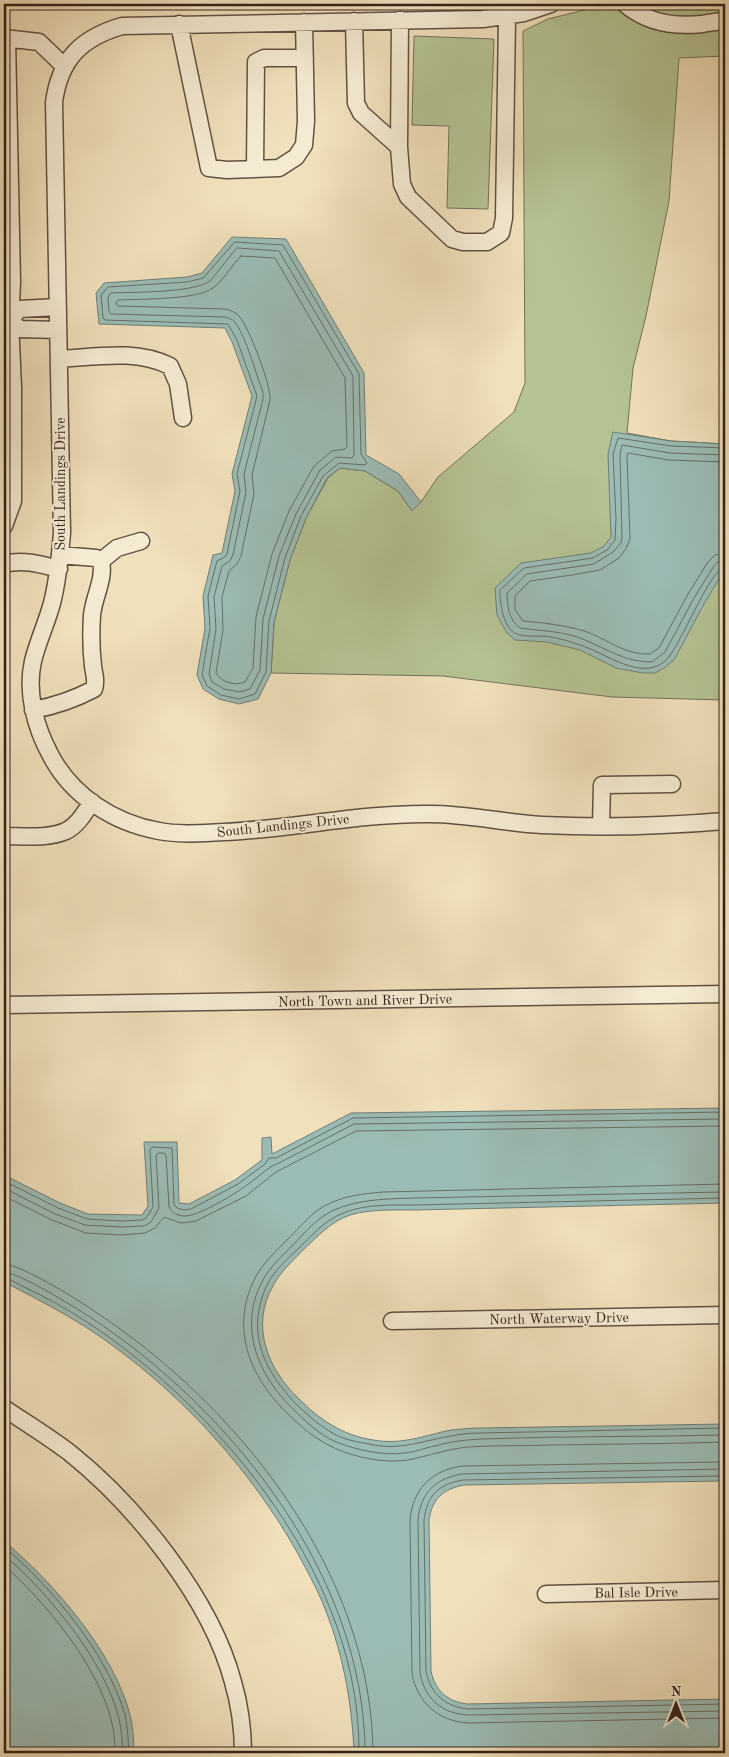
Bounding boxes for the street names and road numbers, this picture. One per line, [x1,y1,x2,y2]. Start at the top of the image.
street label: South Landings Drive [54,417,68,551]
street label: South Landings Drive [216,812,350,840]
street label: North Town and River Drive [278,992,452,1010]
street label: North Waterway Drive [489,1311,629,1327]
street label: Bal Isle Drive [594,1585,678,1601]

